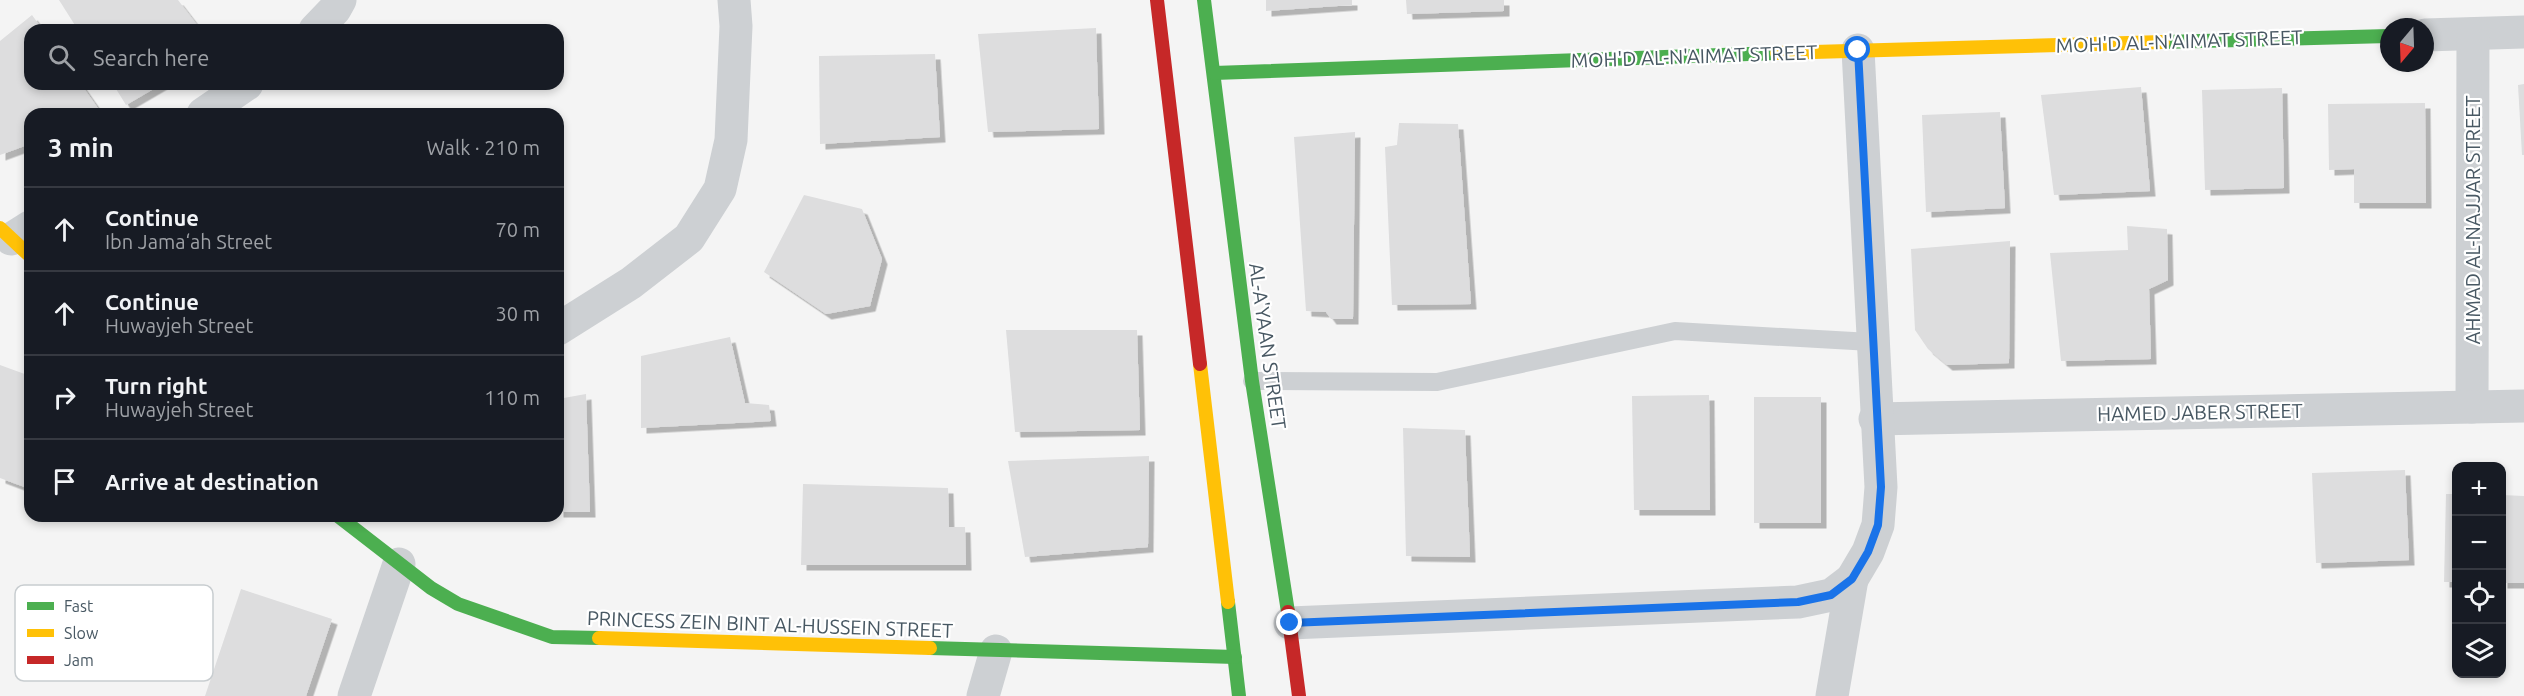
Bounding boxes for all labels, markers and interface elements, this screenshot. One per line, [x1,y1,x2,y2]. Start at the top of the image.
north arrow [2380,18,2434,72]
search box [24,24,564,90]
street label: MOH'D AL-N'AIMAT STREET [2055,25,2303,57]
route start [1844,36,1870,62]
street label: MOH'D AL-N'AIMAT STREET [1570,40,1818,72]
icon: search [45,41,78,74]
text: Search here [93,45,209,70]
street label: AHMAD AL-NAJJAR STREET [2461,95,2484,345]
text: 3 min [48,133,114,162]
text: Walk · 210 m [427,136,540,159]
text: Continue [105,205,199,230]
icon: ahead [48,213,81,246]
text: 70 m [496,218,540,241]
text: Ibn Jama‘ah Street [105,230,272,253]
street label: AL-A'YAAN STREET [1245,261,1291,431]
text: Continue [105,289,199,314]
icon: ahead [48,297,81,330]
text: 30 m [496,302,540,325]
text: Huwayjeh Street [105,314,253,337]
text: Turn right [105,373,207,398]
icon: right [48,381,81,414]
text: 110 m [484,386,540,409]
text: Huwayjeh Street [105,398,253,421]
street label: HAMED JABER STREET [2097,399,2303,425]
map controls [2452,462,2506,678]
button: + [2452,462,2506,516]
icon: arrive [48,465,81,498]
text: Arrive at destination [105,469,319,494]
button: − [2452,516,2506,570]
button: locate [2452,570,2506,624]
legend [15,585,213,681]
text: Fast [64,597,94,615]
street label: PRINCESS ZEIN BINT AL-HUSSEIN STREET [586,606,954,642]
route end [1276,609,1302,635]
text: Slow [64,624,99,642]
button: layers [2452,624,2506,678]
text: Jam [64,651,94,669]

